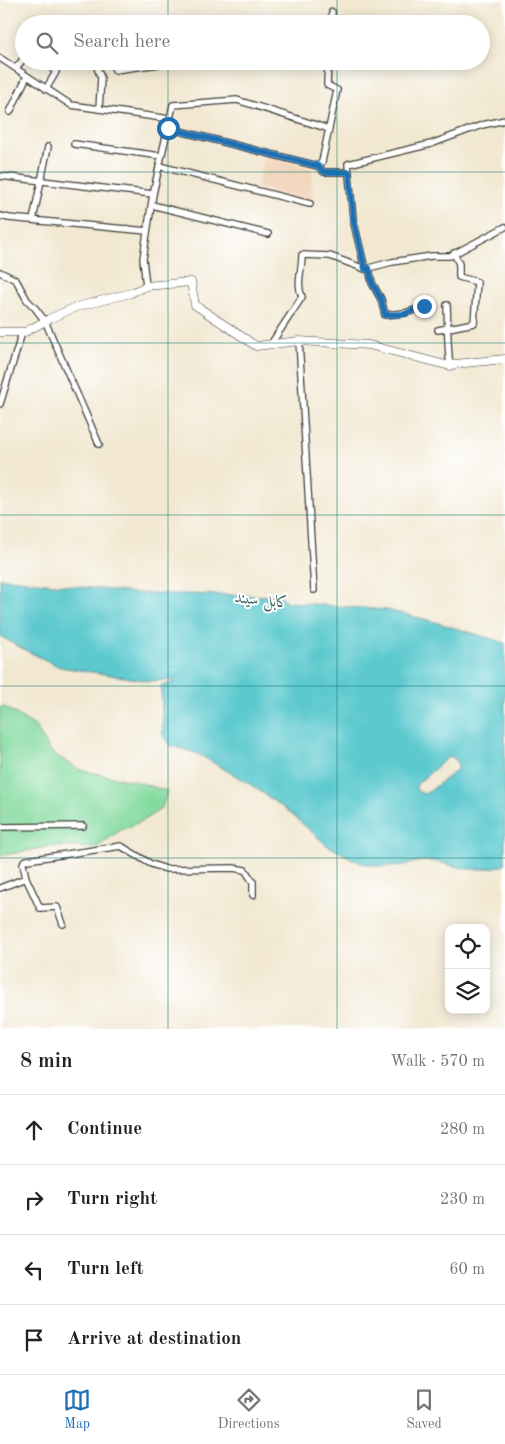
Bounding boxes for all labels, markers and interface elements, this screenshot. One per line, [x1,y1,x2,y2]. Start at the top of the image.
search box [15,15,490,70]
icon: search [33,29,61,57]
text: Search here [73,33,170,52]
route start [157,117,180,140]
route end [413,295,436,318]
water label: کابل سيند [234,589,290,614]
map controls [445,924,490,1014]
button: locate [445,924,490,969]
button: layers [445,969,490,1014]
text: 8 min [20,1051,73,1072]
text: Walk · 570 m [390,1054,485,1070]
icon: ahead [20,1116,48,1144]
text: Continue [67,1120,142,1139]
text: 280 m [440,1122,485,1138]
icon: right [20,1186,48,1214]
text: Turn right [67,1190,157,1209]
text: 230 m [440,1192,485,1208]
icon: left [20,1256,48,1284]
text: Turn left [67,1260,144,1279]
text: 60 m [449,1262,485,1278]
icon: arrive [20,1326,48,1354]
text: Arrive at destination [67,1330,241,1349]
tab: Map [63,1386,91,1433]
tab: Directions [218,1386,280,1433]
tab: Saved [406,1386,442,1433]

